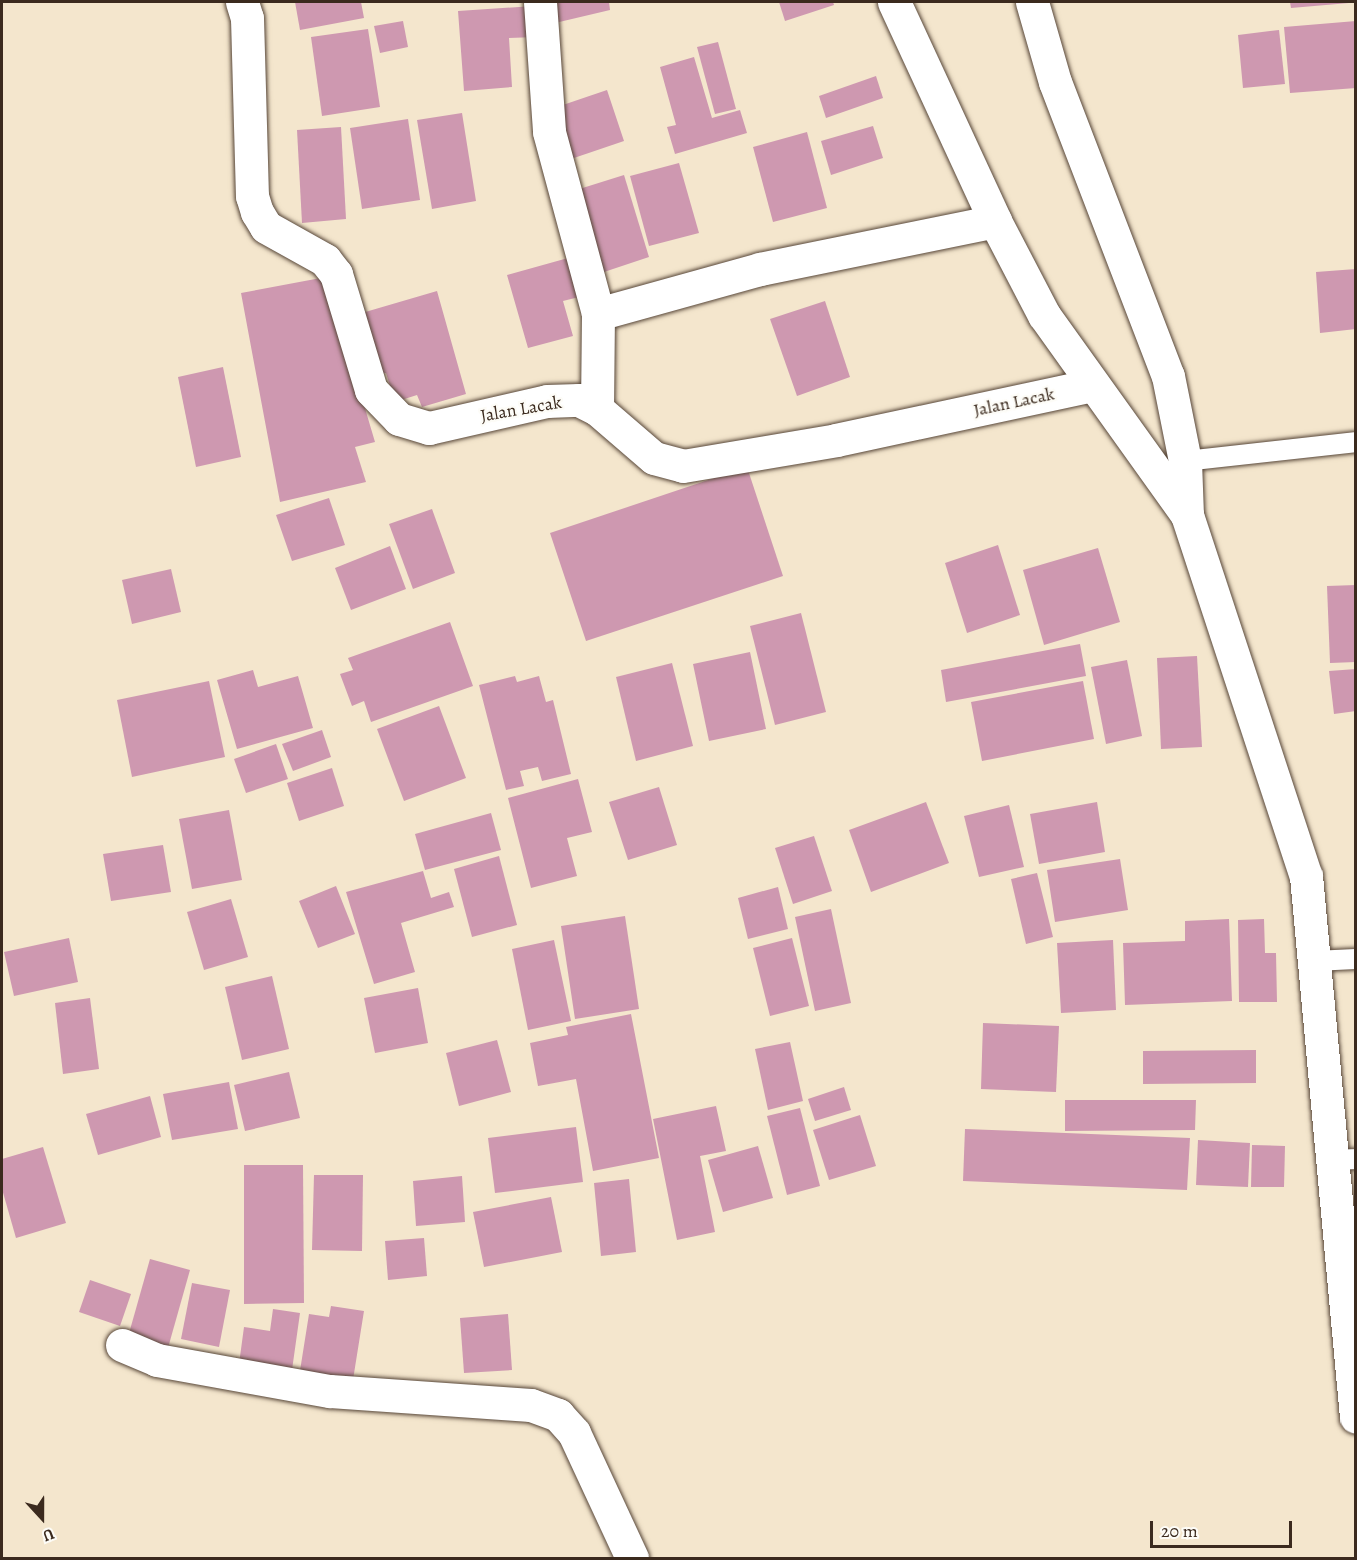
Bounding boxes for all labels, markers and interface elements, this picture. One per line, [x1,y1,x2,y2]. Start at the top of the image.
street label: Jalan Lacak [972,383,1056,421]
street label: Jalan Lacak [479,391,563,427]
north arrow [12,1488,72,1548]
scale bar [1153,1509,1296,1547]
text: 20 m [1161,1519,1198,1543]
text: U [40,1523,57,1547]

